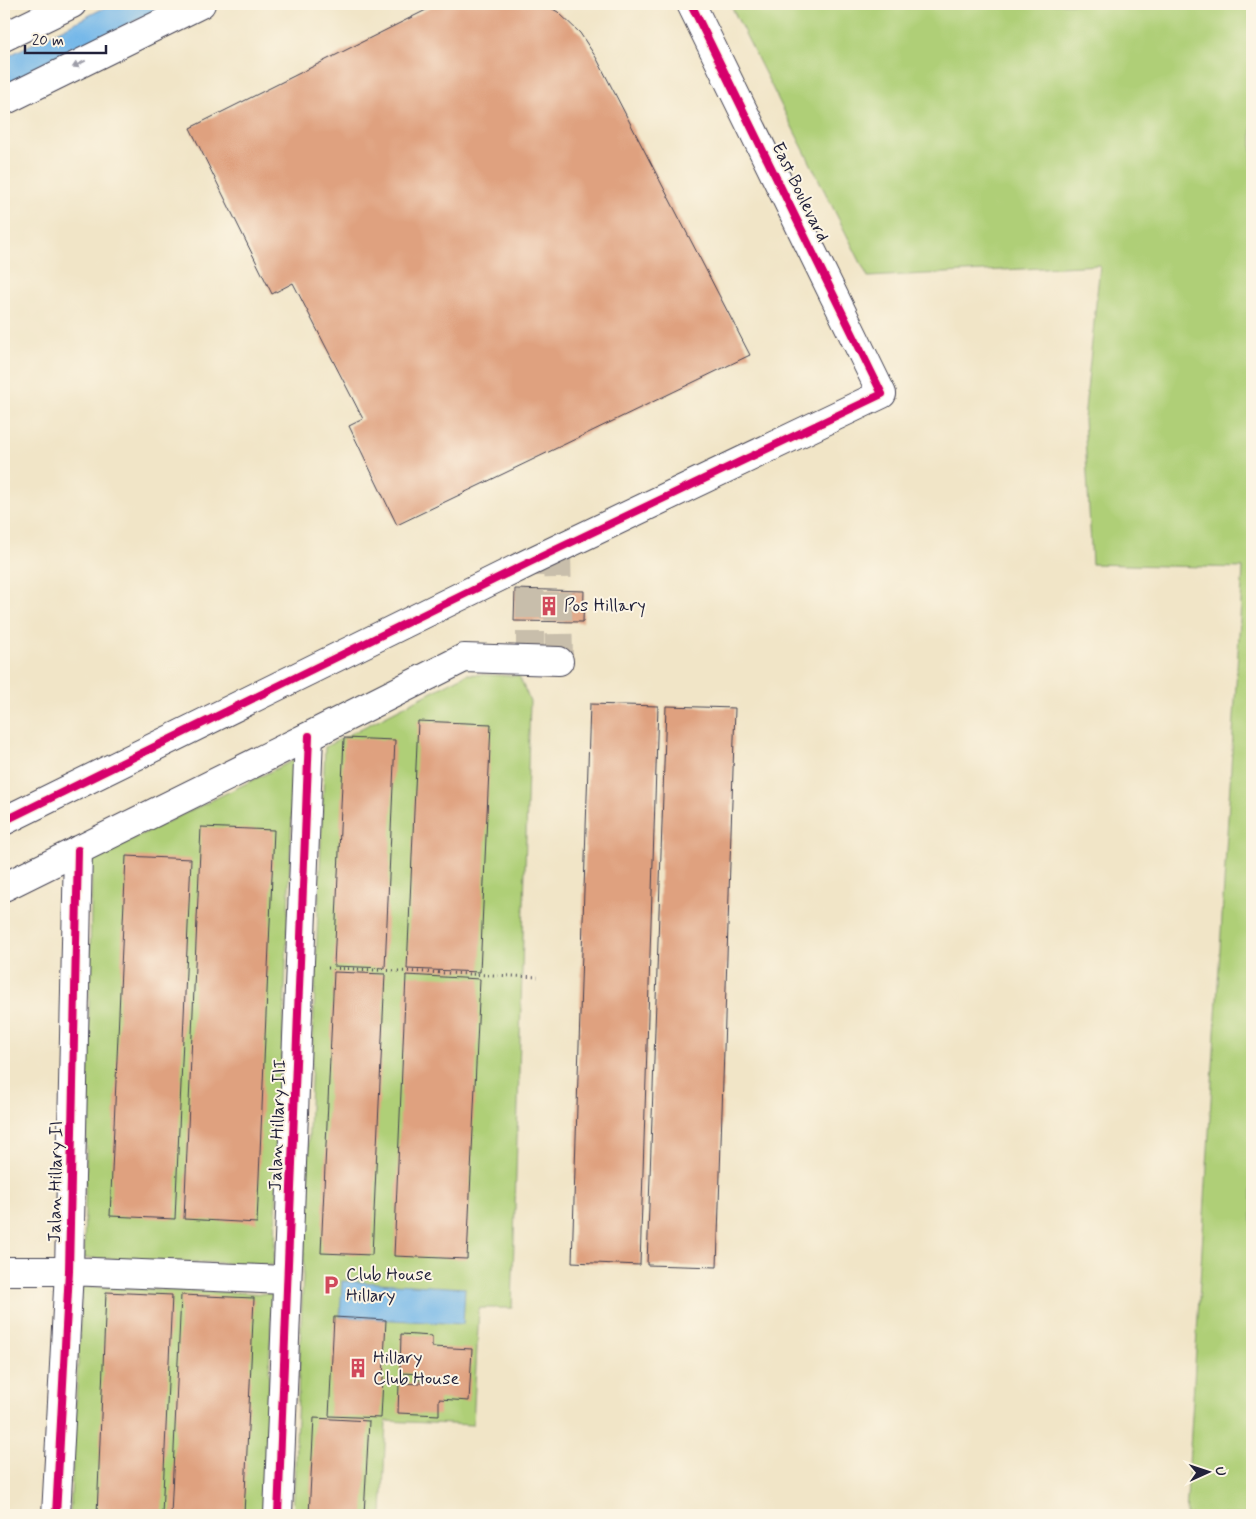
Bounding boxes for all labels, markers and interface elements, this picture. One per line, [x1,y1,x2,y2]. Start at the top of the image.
scale bar [25,22,106,54]
text: 20 m [32,31,64,51]
one-way arrow [72,60,86,68]
street label: East Boulevard [766,138,834,246]
place label: Pos Hillary [564,594,646,618]
building icon: Pos Hillary [538,595,560,617]
street label: Jalan Hillary III [264,1059,292,1191]
street label: Jalan Hillary II [43,1121,69,1243]
place label: Club House Hillary [346,1263,433,1308]
parking icon: Club House Hillary [320,1274,342,1296]
place label: Hillary Club House [373,1346,460,1391]
building icon: Hillary Club House [347,1357,369,1379]
north arrow [1184,1446,1234,1496]
text: U [1211,1466,1229,1476]

